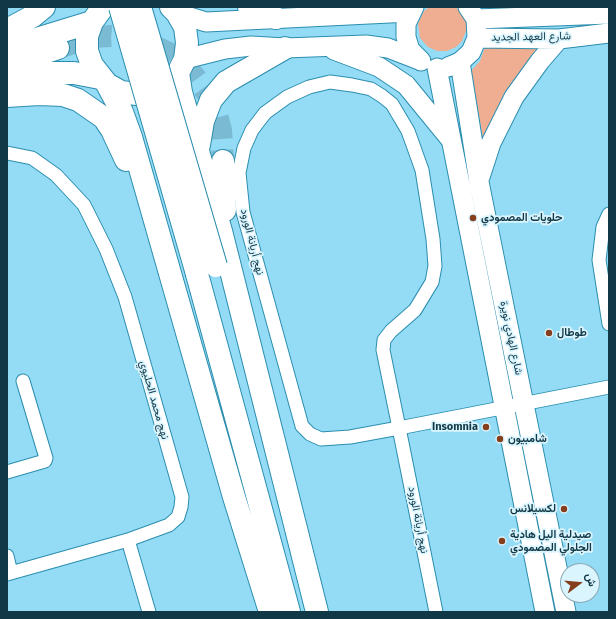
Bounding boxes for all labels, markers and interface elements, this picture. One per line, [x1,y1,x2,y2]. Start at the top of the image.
street label: شارع العهد الجديد [491,30,571,44]
street label: نهج أريانة الورود [237,207,267,277]
place label: حلويات المصمودي [481,211,563,225]
marker: حلويات المصمودي [468,213,478,223]
street label: شارع الهادي نويرة [497,300,525,376]
place label: طوطال [557,326,587,340]
marker: طوطال [544,328,554,338]
street label: نهج محمد الحليوي [136,359,172,441]
place label: Insomnia [432,420,478,434]
marker: Insomnia [481,422,491,432]
place label: شامبيون [508,432,547,446]
marker: شامبيون [495,434,505,444]
street label: نهج أريانة الورود [405,485,431,555]
place label: لكسيلانس [510,502,556,516]
marker: لكسيلانس [559,504,569,514]
place label: صيدلية اليل هادية الجلولي المصمودي [510,528,592,554]
marker: صيدلية اليل هادية الجلولي المصمودي [497,536,507,546]
north arrow [560,563,600,603]
text: ش [583,572,599,588]

